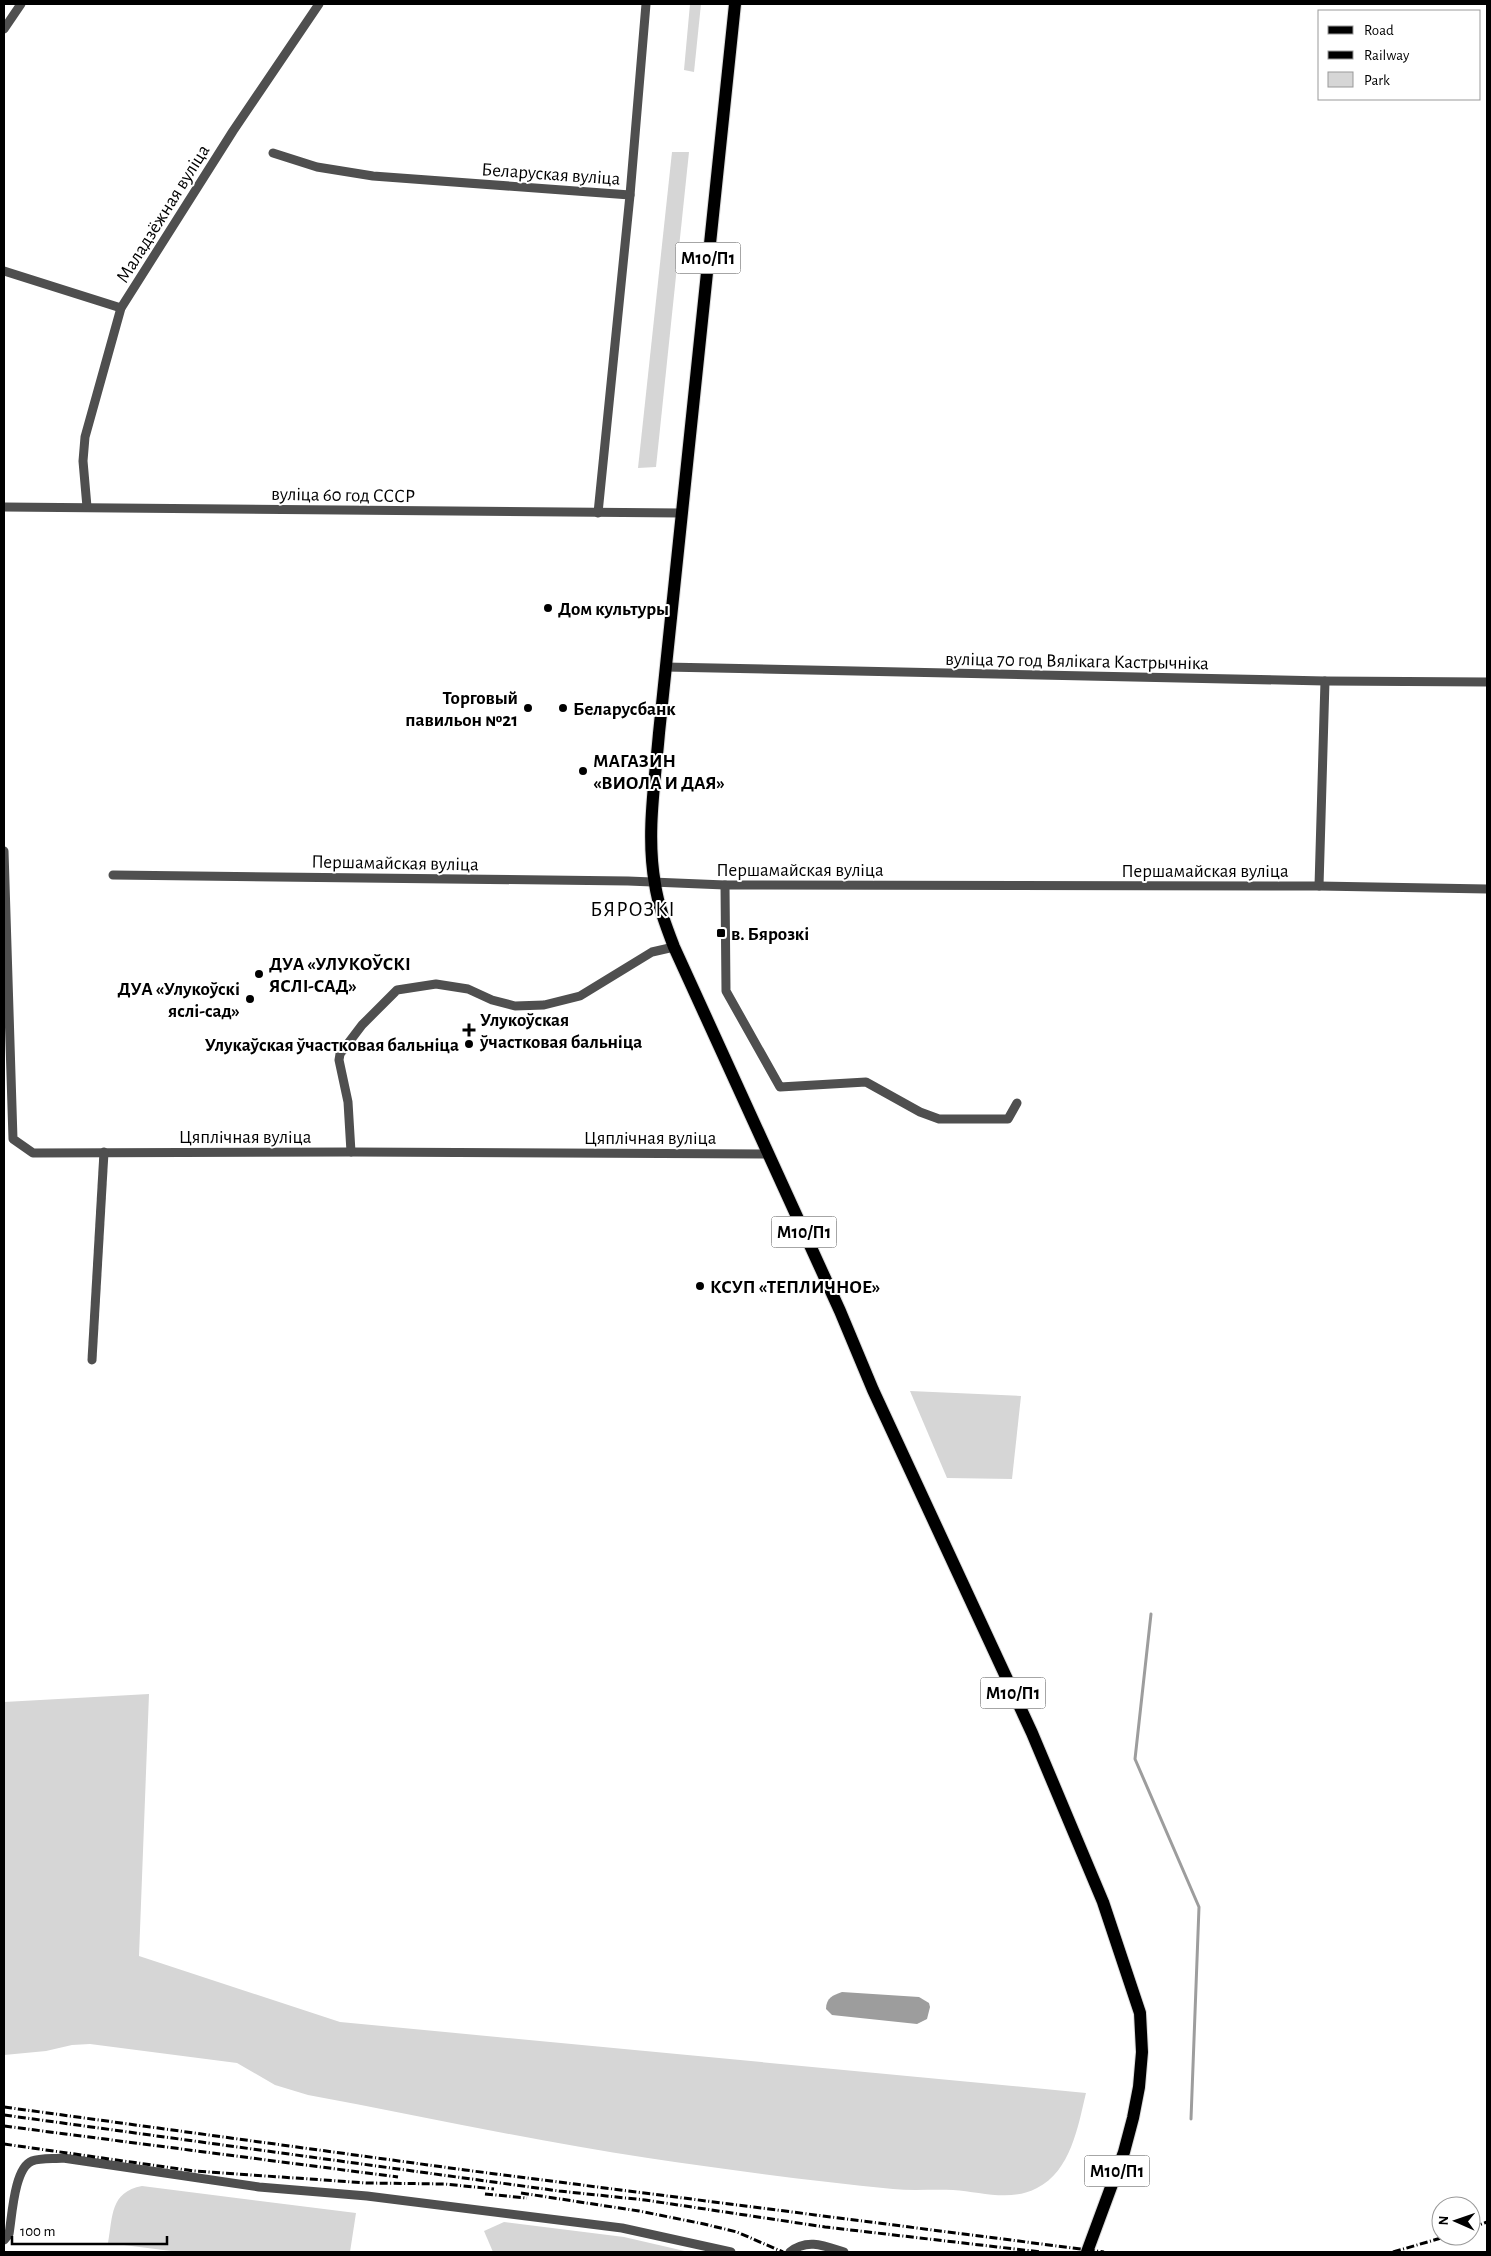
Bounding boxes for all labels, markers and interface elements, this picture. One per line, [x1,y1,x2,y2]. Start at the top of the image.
legend [1318,10,1481,100]
text: Road [1364,23,1394,38]
text: Railway [1364,48,1410,63]
text: Park [1364,73,1390,88]
street label: Маладзёжная вуліца [113,141,214,286]
street label: Беларуская вуліца [481,160,621,189]
road number: М10/П1 [676,242,740,274]
street label: вуліца 60 год СССР [271,485,415,506]
place label: Дом культуры [558,600,669,619]
marker: Дом культуры [542,602,554,614]
street label: вуліца 70 год Вялікага Кастрычніка [945,650,1209,673]
place label: Торговый павильон №21 [405,689,518,730]
place label: Беларусбанк [573,700,676,719]
marker: Торговый павильон №21 [522,702,534,714]
marker: Беларусбанк [557,702,569,714]
place label: МАГАЗИН «ВИОЛА И ДАЯ» [593,752,725,793]
marker: МАГАЗИН «ВИОЛА И ДАЯ» [577,765,589,777]
street label: Першамайская вуліца [311,853,479,874]
street label: Першамайская вуліца [716,861,884,880]
street label: Першамайская вуліца [1121,862,1289,881]
district label: БЯРОЗКІ [590,899,676,920]
place label: в. Бярозкі [731,925,809,944]
marker: в. Бярозкі [715,927,727,939]
place label: ДУА «УЛУКОЎСКІ ЯСЛІ-САД» [269,954,411,996]
marker: ДУА «УЛУКОЎСКІ ЯСЛІ-САД» [253,968,265,980]
place label: ДУА «Улукоўскі яслі-сад» [118,980,240,1021]
marker: ДУА «Улукоўскі яслі-сад» [244,993,256,1005]
place label: Улукоўская ўчастковая бальніца [479,1011,642,1052]
marker: Улукоўская ўчастковая бальніца [462,1023,476,1037]
place label: Улукаўская ўчастковая бальніца [205,1036,459,1055]
marker: Улукаўская ўчастковая бальніца [463,1038,475,1050]
street label: Цяплічная вуліца [179,1128,312,1147]
street label: Цяплічная вуліца [584,1129,717,1148]
road number: М10/П1 [772,1216,836,1248]
place label: КСУП «ТЕПЛИЧНОЕ» [710,1278,881,1297]
marker: КСУП «ТЕПЛИЧНОЕ» [694,1280,706,1292]
road number: М10/П1 [980,1678,1046,1709]
road number: М10/П1 [1084,2156,1150,2186]
north arrow [1431,2196,1481,2246]
scale bar [12,2214,168,2246]
text: N [1437,2215,1451,2226]
text: 100 m [20,2224,55,2239]

